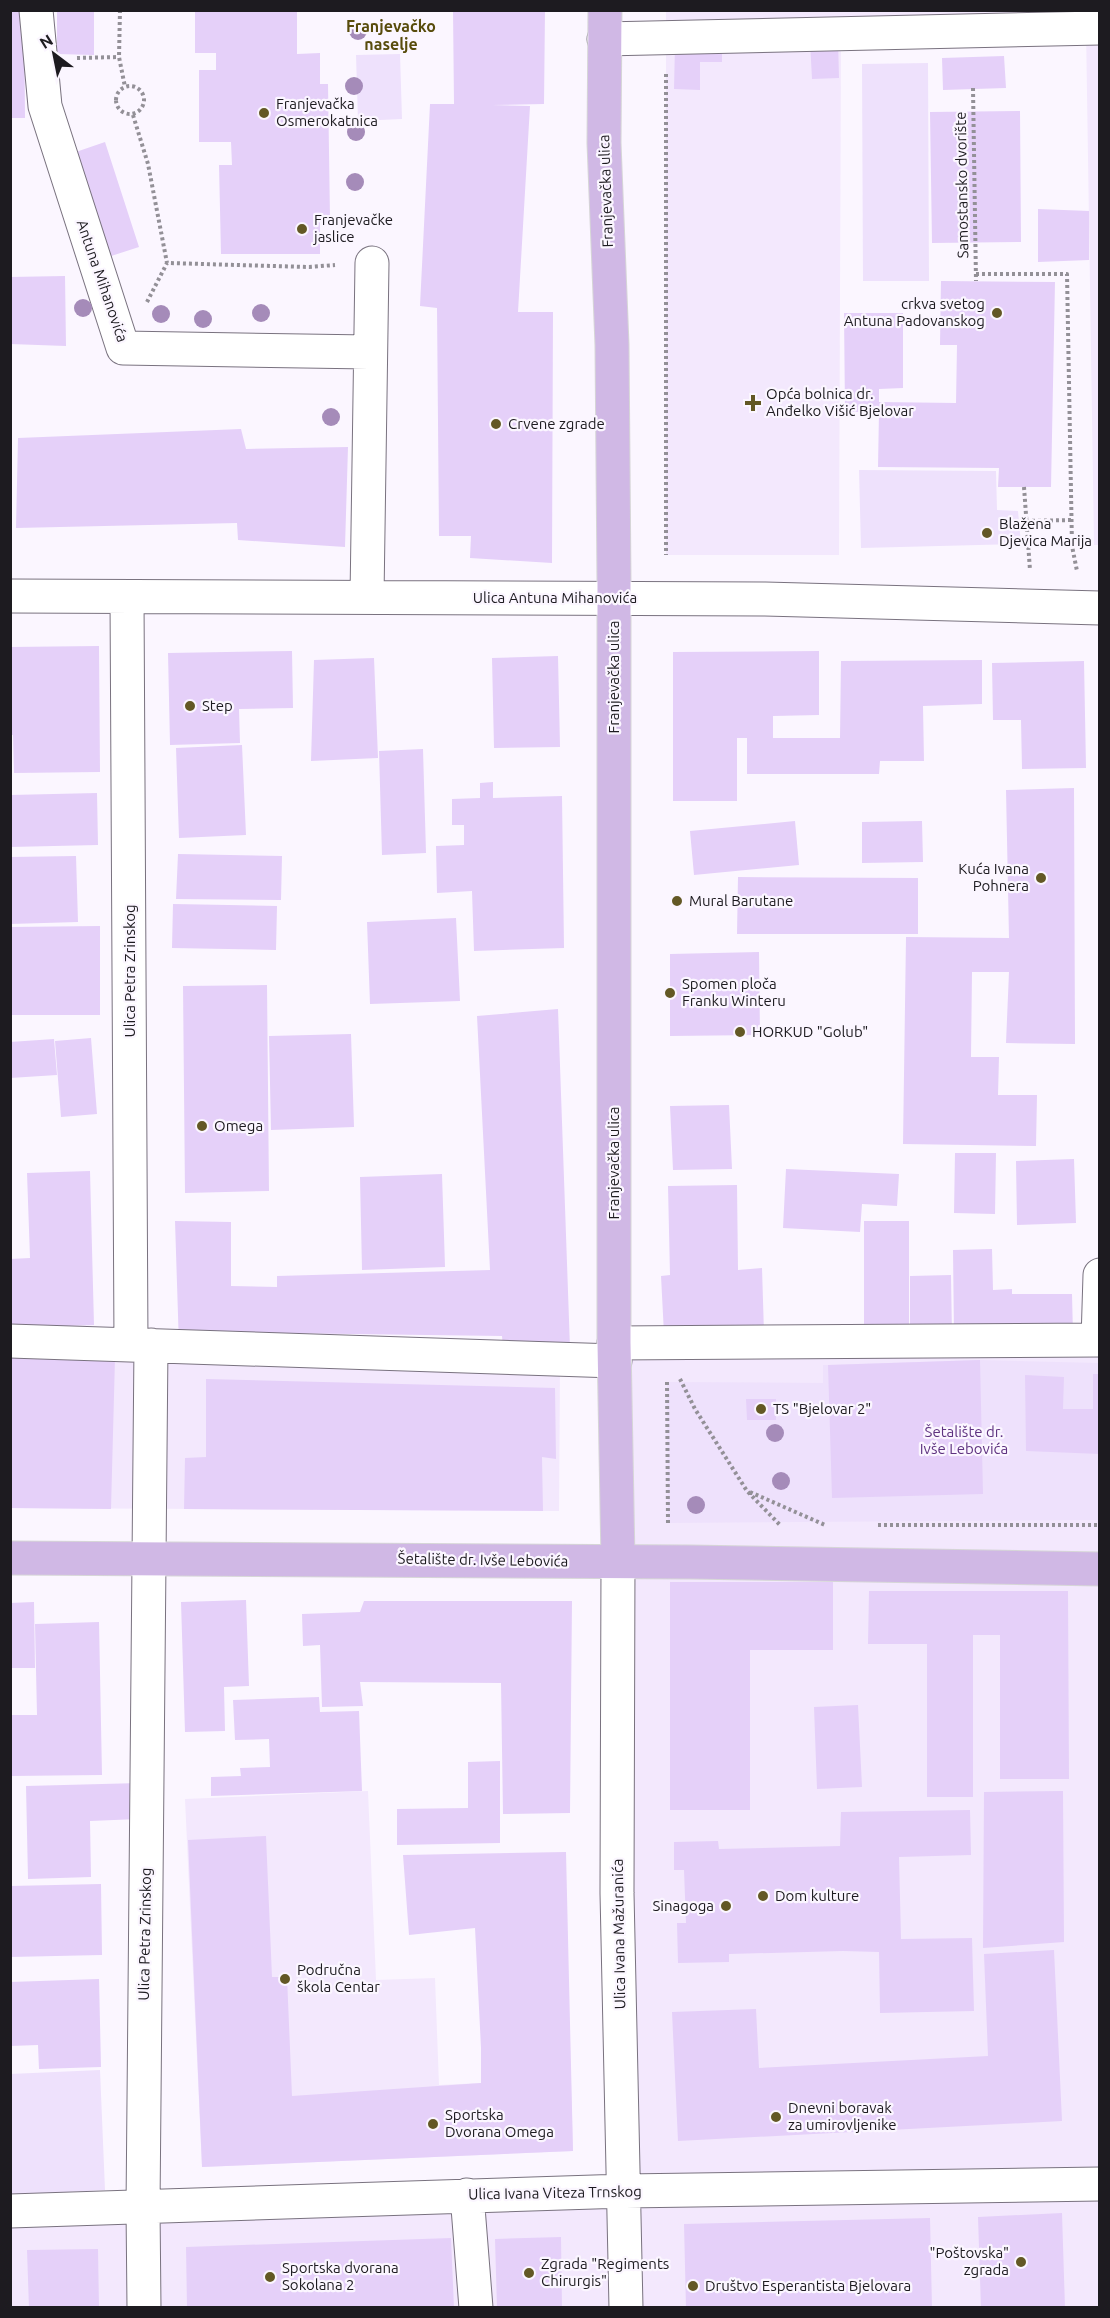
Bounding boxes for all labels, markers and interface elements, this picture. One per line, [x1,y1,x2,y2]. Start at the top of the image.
district label: Franjevačko naselje [346,17,436,53]
north arrow [24,24,84,84]
text: N [36,30,56,52]
place label: Franjevačka Osmerokatnica [276,95,378,129]
marker: Franjevačka Osmerokatnica [257,106,271,120]
street label: Samostansko dvorište [952,111,971,259]
street label: Franjevačka ulica [595,134,616,248]
place label: Franjevačke jaslice [313,211,393,245]
street label: Antuna Mihanovića [74,217,131,344]
marker: Franjevačke jaslice [295,222,309,236]
place label: crkva svetog Antuna Padovanskog [844,295,985,329]
marker: crkva svetog Antuna Padovanskog [990,306,1004,320]
place label: Opća bolnica dr. Anđelko Višić Bjelovar [766,385,914,419]
marker: Opća bolnica dr. Anđelko Višić Bjelovar [744,394,762,412]
place label: Crvene zgrade [508,415,605,432]
marker: Crvene zgrade [489,417,503,431]
place label: Blažena Djevica Marija [999,515,1092,549]
marker: Blažena Djevica Marija [980,526,994,540]
street label: Ulica Antuna Mihanovića [473,589,637,606]
street label: Franjevačka ulica [605,621,622,733]
place label: Step [202,697,233,714]
marker: Step [183,699,197,713]
place label: Kuća Ivana Pohnera [958,860,1029,894]
marker: Kuća Ivana Pohnera [1034,871,1048,885]
place label: Mural Barutane [689,892,793,909]
marker: Mural Barutane [670,894,684,908]
street label: Ulica Petra Zrinskog [121,904,138,1038]
place label: Spomen ploča Franku Winteru [682,975,786,1009]
marker: Spomen ploča Franku Winteru [663,986,677,1000]
place label: HORKUD "Golub" [752,1023,868,1040]
marker: HORKUD "Golub" [733,1025,747,1039]
street label: Franjevačka ulica [605,1107,622,1219]
place label: Omega [214,1117,263,1134]
marker: Omega [195,1119,209,1133]
place label: TS "Bjelovar 2" [773,1400,871,1417]
marker: TS "Bjelovar 2" [754,1402,768,1416]
park label: Šetalište dr. Ivše Lebovića [920,1423,1008,1457]
street label: Šetalište dr. Ivše Lebovića [398,1550,568,1569]
street label: Ulica Ivana Mažuranića [609,1858,628,2010]
street label: Ulica Petra Zrinskog [135,1867,154,2001]
place label: Dom kulture [775,1887,859,1904]
marker: Dom kulture [756,1889,770,1903]
place label: Sinagoga [652,1897,714,1914]
marker: Sinagoga [719,1899,733,1913]
place label: Područna škola Centar [297,1961,380,1995]
marker: Područna škola Centar [278,1972,292,1986]
place label: Dnevni boravak za umirovljenike [788,2099,897,2133]
place label: Sportska Dvorana Omega [445,2106,554,2140]
marker: Dnevni boravak za umirovljenike [769,2110,783,2124]
marker: Sportska Dvorana Omega [426,2117,440,2131]
street label: Ulica Ivana Viteza Trnskog [468,2182,642,2203]
place label: "Poštovska" zgrada [929,2244,1009,2278]
place label: Zgrada "Regiments Chirurgis" [541,2255,669,2289]
marker: "Poštovska" zgrada [1014,2255,1028,2269]
place label: Sportska dvorana Sokolana 2 [282,2259,399,2293]
marker: Zgrada "Regiments Chirurgis" [522,2266,536,2280]
marker: Sportska dvorana Sokolana 2 [263,2270,277,2284]
place label: Društvo Esperantista Bjelovara [705,2277,911,2294]
marker: Društvo Esperantista Bjelovara [686,2279,700,2293]

